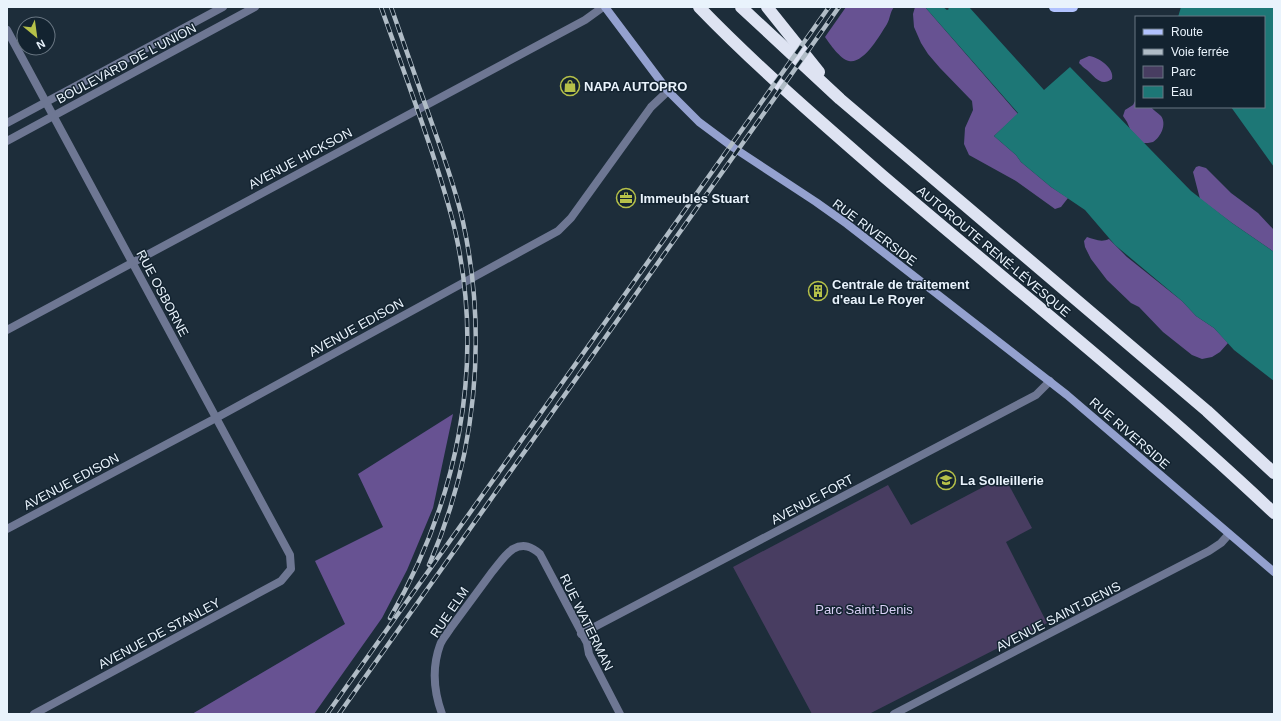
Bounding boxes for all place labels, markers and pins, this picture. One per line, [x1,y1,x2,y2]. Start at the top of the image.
shop icon: NAPA AUTOPRO [559,75,581,97]
place label: NAPA AUTOPRO [584,79,687,94]
office icon: Immeubles Stuart [615,187,637,209]
place label: Immeubles Stuart [640,191,750,206]
place label: Centrale de traitement d'eau Le Royer [832,277,970,307]
building icon: Centrale de traitement d'eau Le Royer [807,280,829,302]
school or university icon: La Solleillerie [935,469,957,491]
place label: La Solleillerie [960,473,1044,488]

